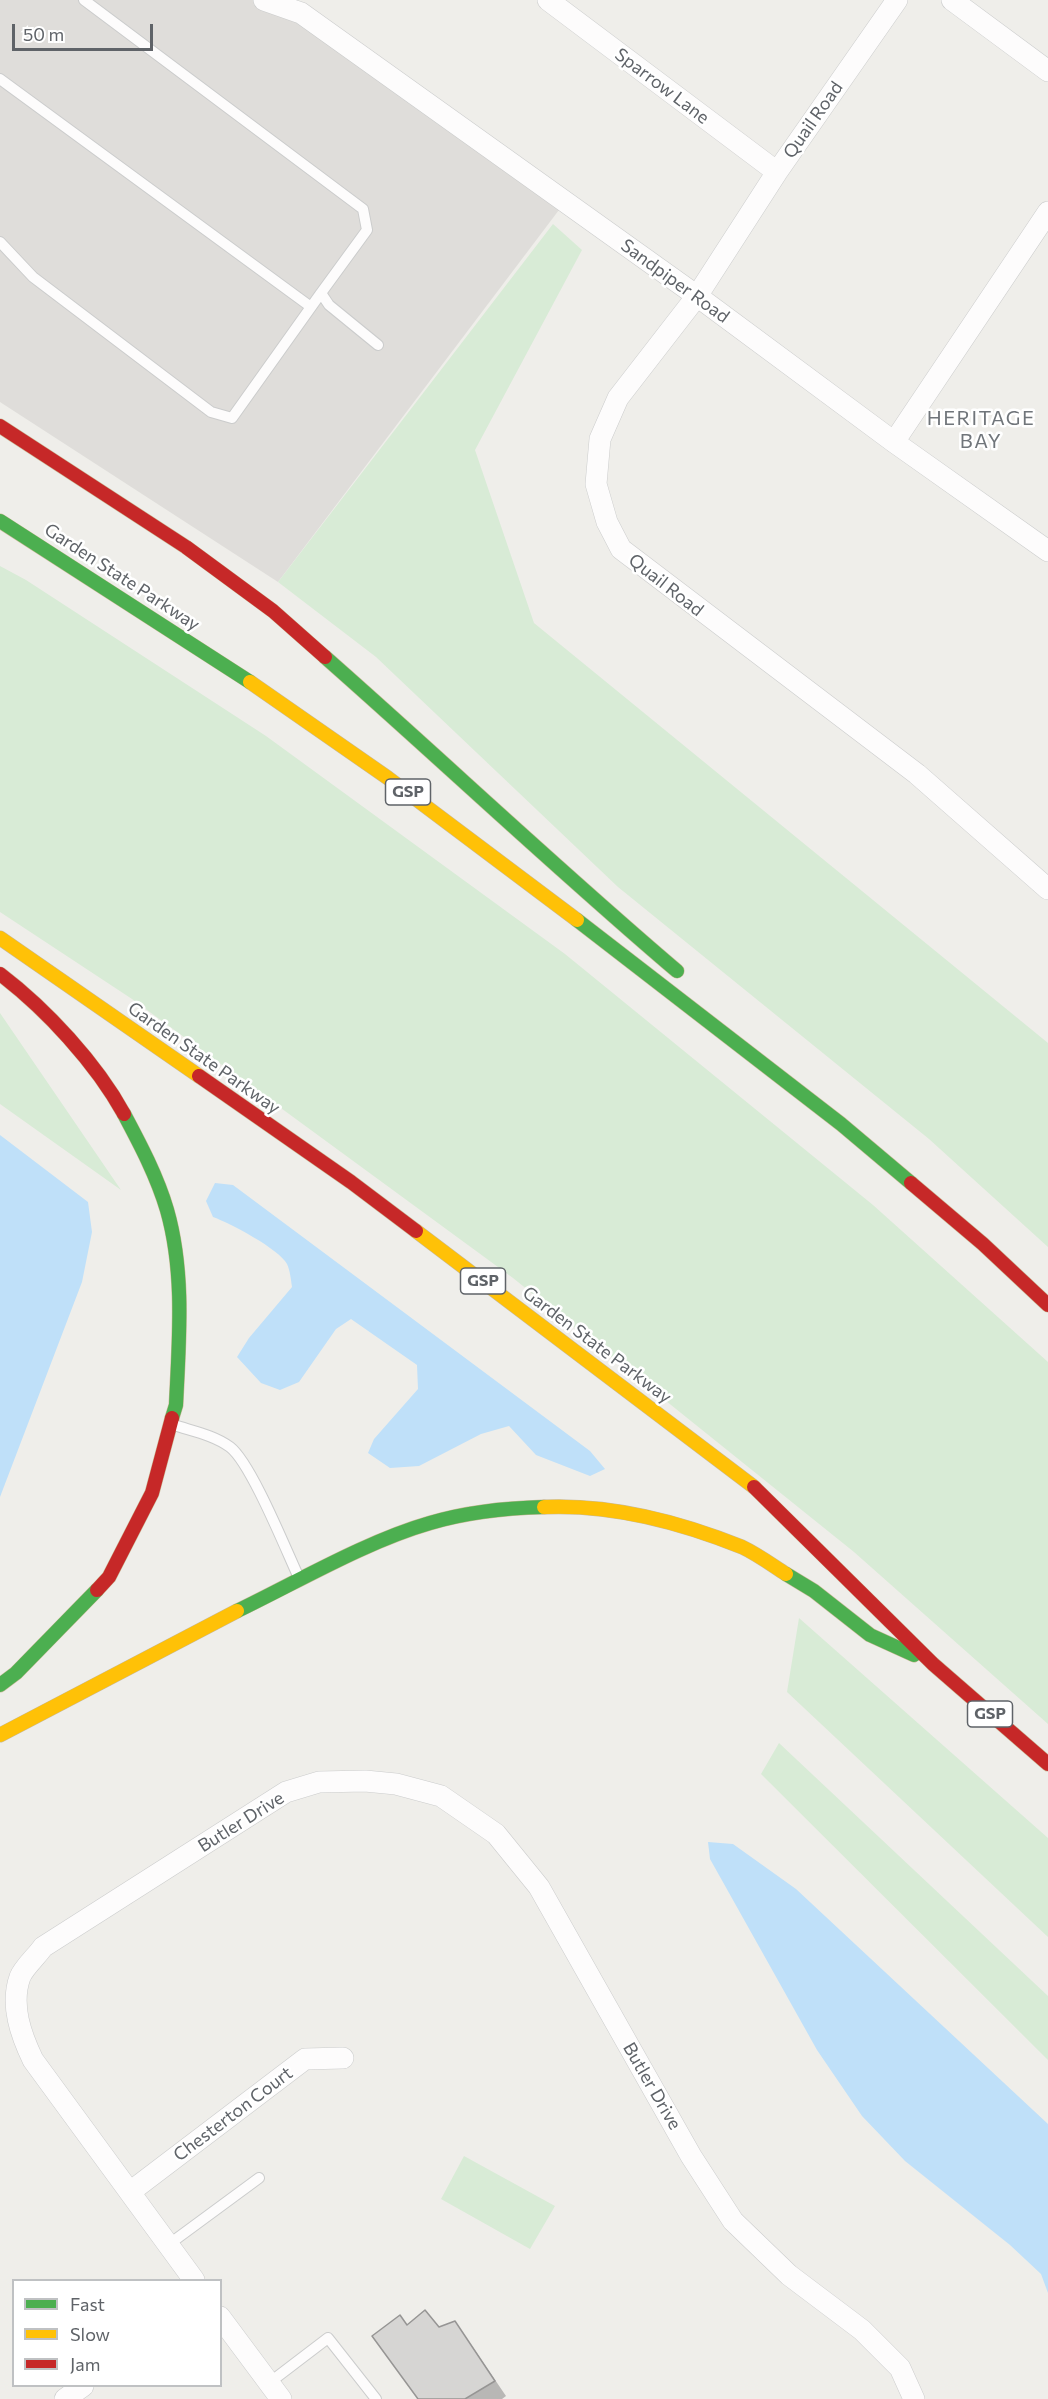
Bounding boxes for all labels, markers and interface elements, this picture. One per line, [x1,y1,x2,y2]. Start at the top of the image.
scale bar [15,12,156,50]
text: 50 m [23,23,64,45]
street label: Sparrow Lane [611,44,713,128]
street label: Quail Road [779,77,847,163]
street label: Sandpiper Road [617,234,733,328]
district label: HERITAGE BAY [927,406,1035,453]
street label: Garden State Parkway [40,519,204,635]
street label: Quail Road [624,549,708,621]
road number: GSP [386,779,430,805]
street label: Garden State Parkway [124,997,284,1119]
road number: GSP [460,1268,506,1294]
street label: Garden State Parkway [518,1282,676,1408]
road number: GSP [968,1701,1012,1727]
street label: Butler Drive [194,1787,288,1857]
street label: Butler Drive [618,2038,686,2134]
street label: Chesterton Court [169,2062,297,2166]
legend [12,2279,222,2387]
text: Fast [70,2293,105,2315]
text: Slow [70,2323,110,2345]
text: Jam [70,2353,100,2375]

